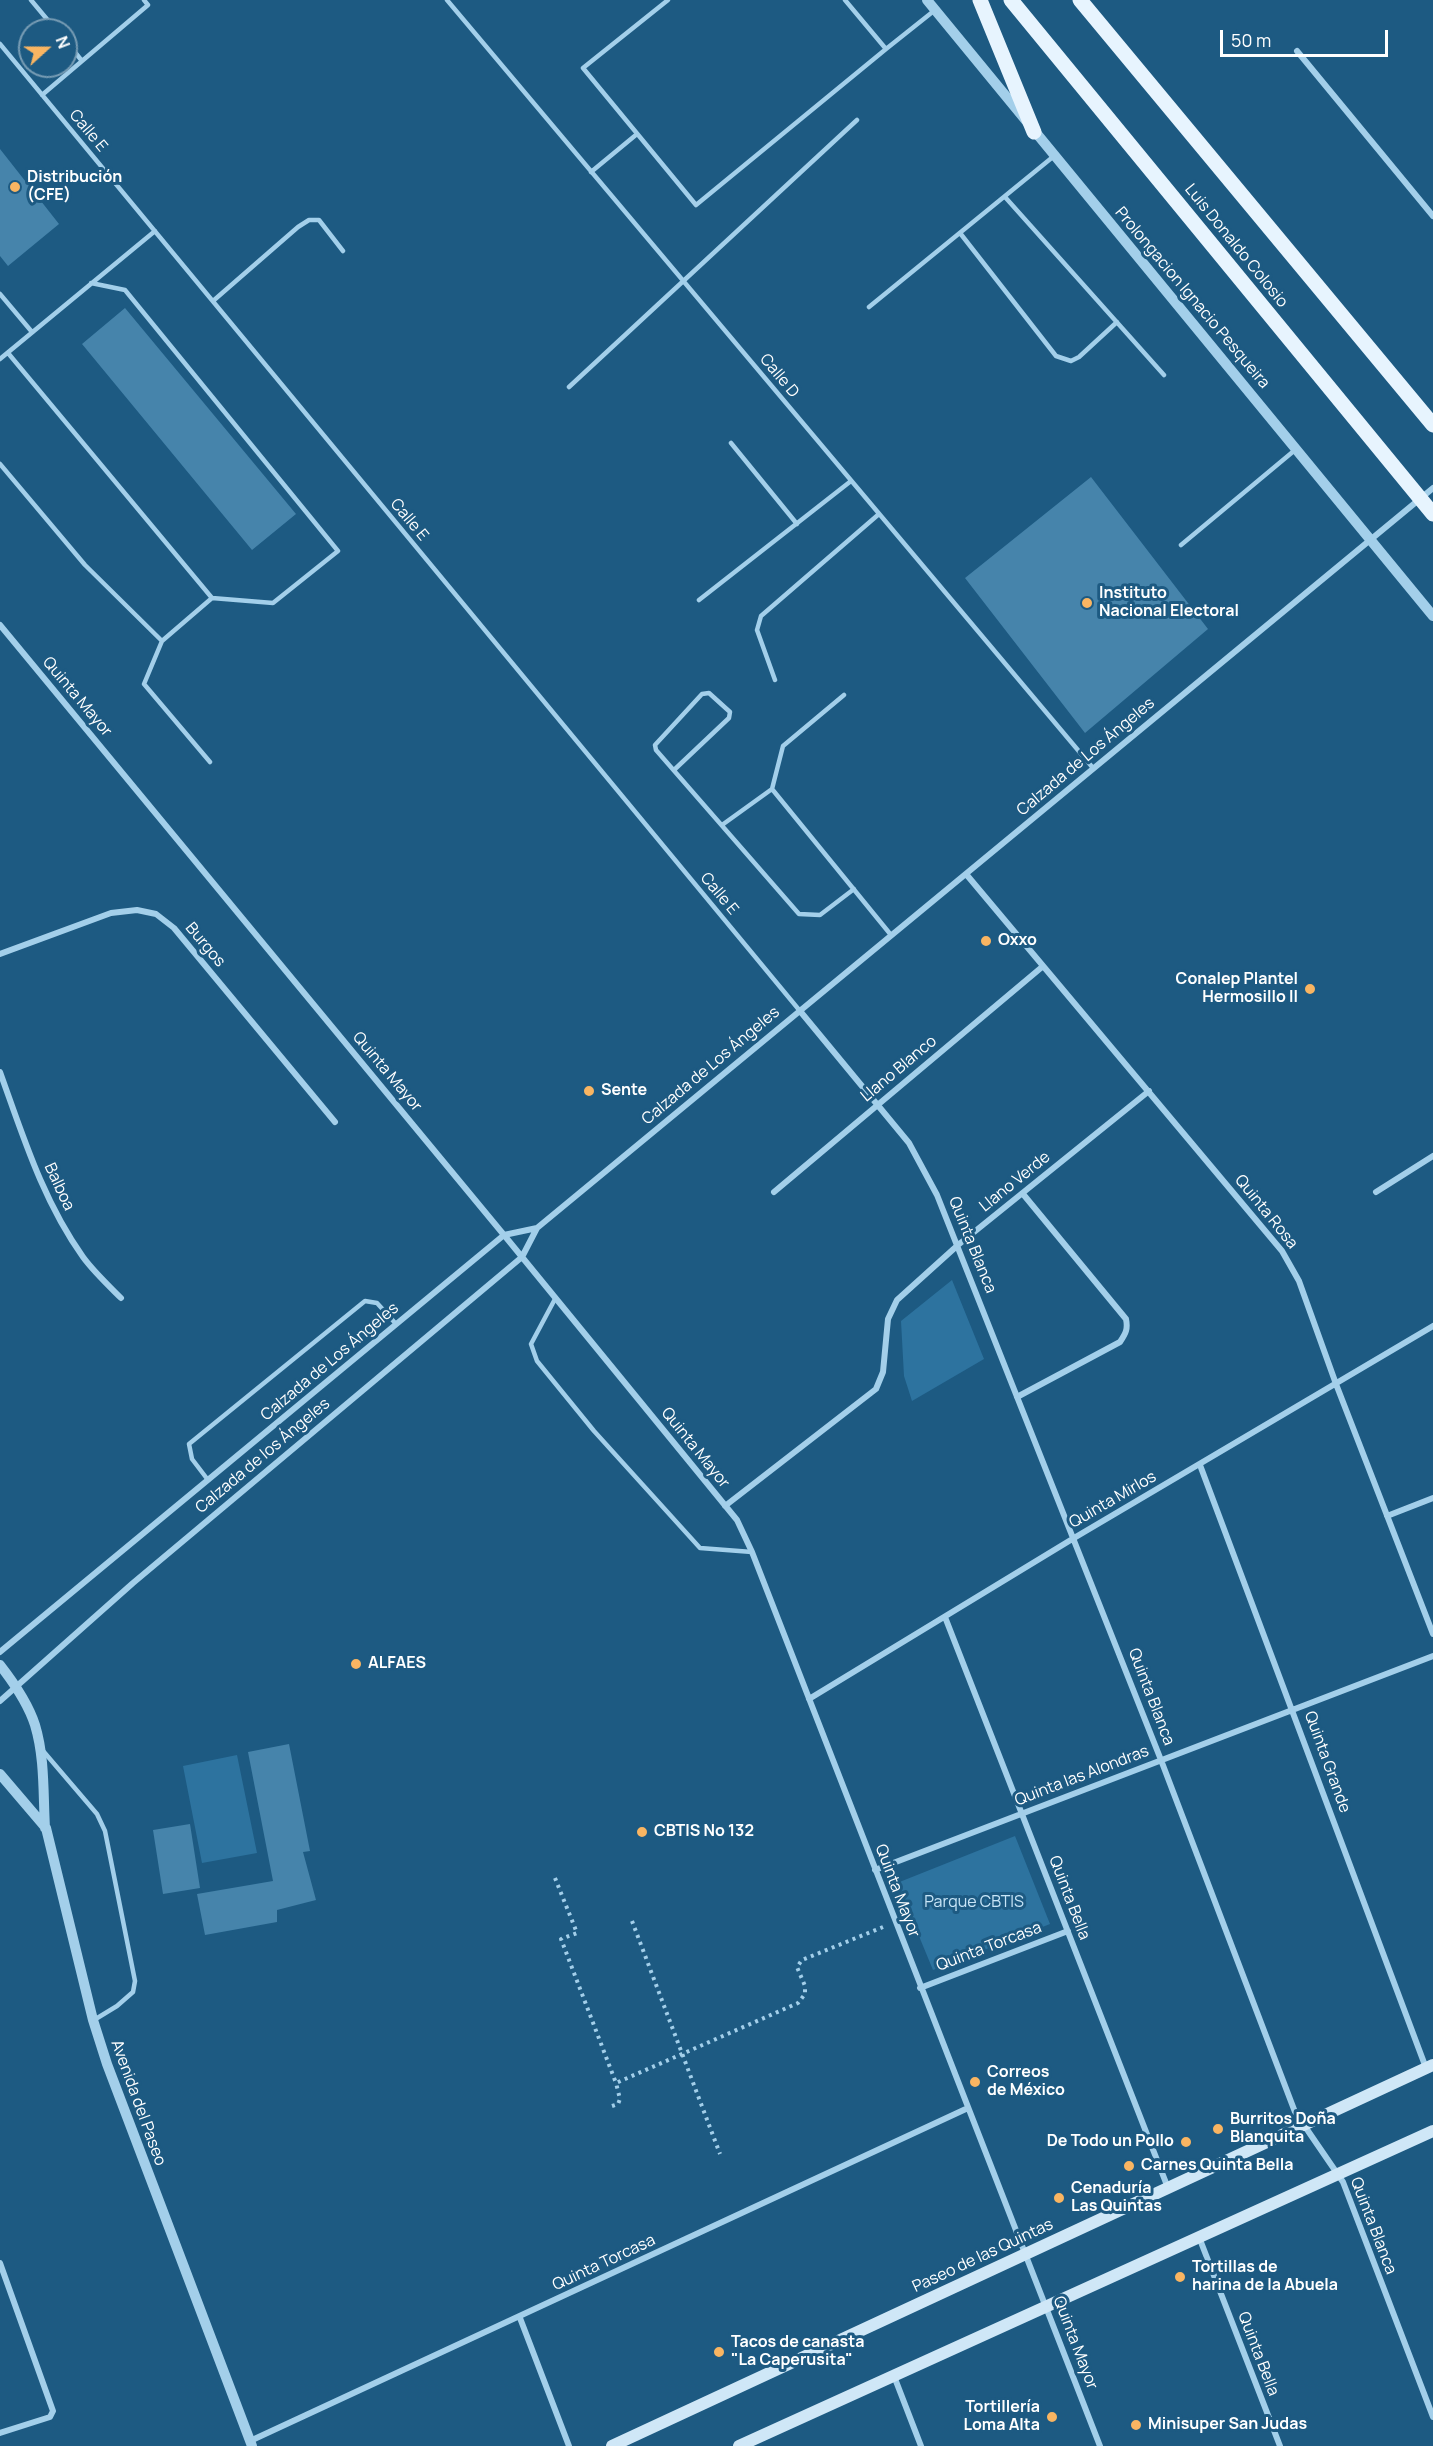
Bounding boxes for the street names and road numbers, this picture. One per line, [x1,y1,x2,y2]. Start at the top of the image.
street label: Calle E [65,106,111,156]
street label: Luis Donaldo Colosio [1180,180,1292,312]
street label: Prolongacion Ignacio Pesqueira [1110,203,1274,393]
street label: Calle D [755,350,803,402]
street label: Calle E [386,495,432,545]
street label: Quinta Mayor [38,653,116,741]
street label: Calzada de Los Ángeles [1013,694,1159,820]
street label: Calle E [696,869,742,919]
street label: Burgos [181,919,229,971]
street label: Calzada de Los Ángeles [638,1003,784,1129]
street label: Quinta Mayor [348,1028,426,1116]
street label: Llano Blanco [857,1032,941,1106]
street label: Llano Verde [976,1148,1054,1216]
street label: Balboa [40,1160,78,1214]
street label: Quinta Rosa [1230,1171,1302,1253]
street label: Quinta Blanca [944,1194,1000,1296]
street label: Calzada de Los Ángeles [257,1299,403,1425]
street label: Calzada de los Ángeles [192,1394,334,1518]
street label: Quinta Mayor [657,1404,733,1492]
street label: Quinta Mirlos [1066,1467,1160,1533]
street label: Quinta Blanca [1124,1646,1178,1748]
street label: Quinta Grande [1300,1709,1354,1815]
street label: Quinta las Alondras [1012,1742,1152,1810]
street label: Quinta Mayor [870,1842,924,1940]
street label: Quinta Bella [1044,1853,1094,1943]
street label: Quinta Torcasa [934,1918,1044,1976]
street label: Avenida del Paseo [106,2038,170,2168]
street label: Quinta Blanca [1346,2175,1400,2277]
street label: Paseo de las Quintas [910,2215,1056,2297]
street label: Quinta Torcasa [550,2231,658,2295]
street label: Quinta Mayor [1048,2294,1102,2392]
street label: Quinta Bella [1233,2309,1283,2399]

